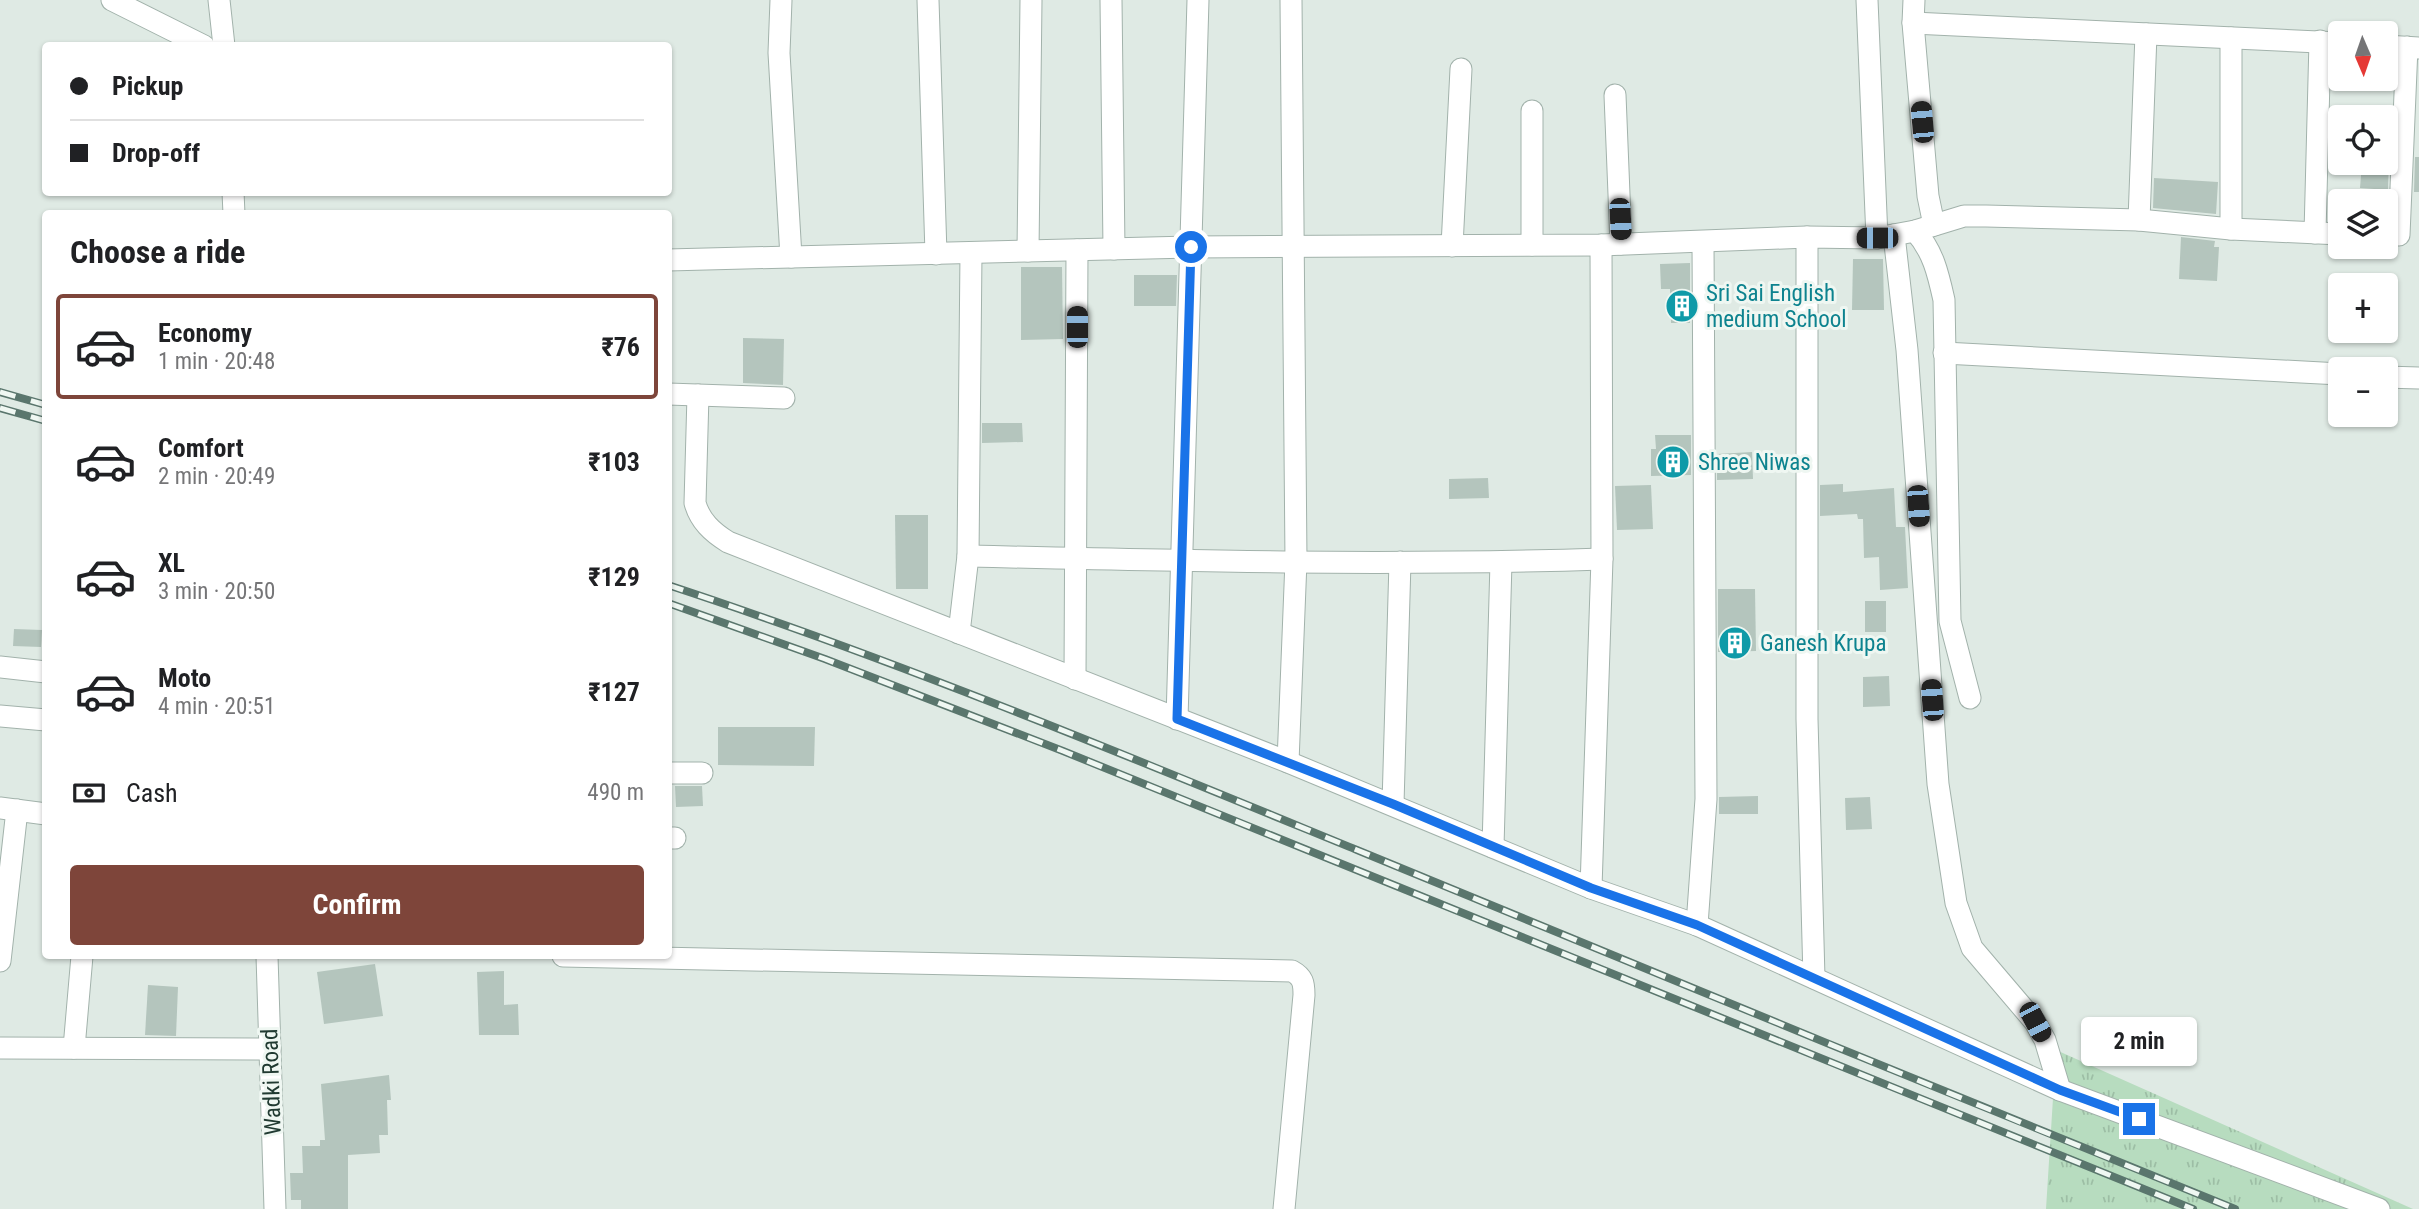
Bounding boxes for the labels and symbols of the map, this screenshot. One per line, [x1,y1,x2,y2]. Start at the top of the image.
north arrow [2328,21,2398,91]
car [1910,100,1935,144]
car [1609,197,1632,241]
car [1857,228,1899,249]
route start [1175,231,1207,263]
place label: Sri Sai English medium School [1706,280,1847,333]
building icon: Sri Sai English medium School [1663,287,1701,325]
car [1067,306,1088,348]
building icon: Shree Niwas [1654,443,1692,481]
place label: Shree Niwas [1698,449,1811,476]
car [1907,484,1930,528]
building icon: Ganesh Krupa [1716,624,1754,662]
place label: Ganesh Krupa [1760,630,1886,657]
car [1921,678,1944,722]
car [2016,999,2055,1045]
callout: 2 min [2081,1018,2197,1066]
street label: Wadki Road [256,1028,287,1136]
route end [2123,1103,2155,1135]

